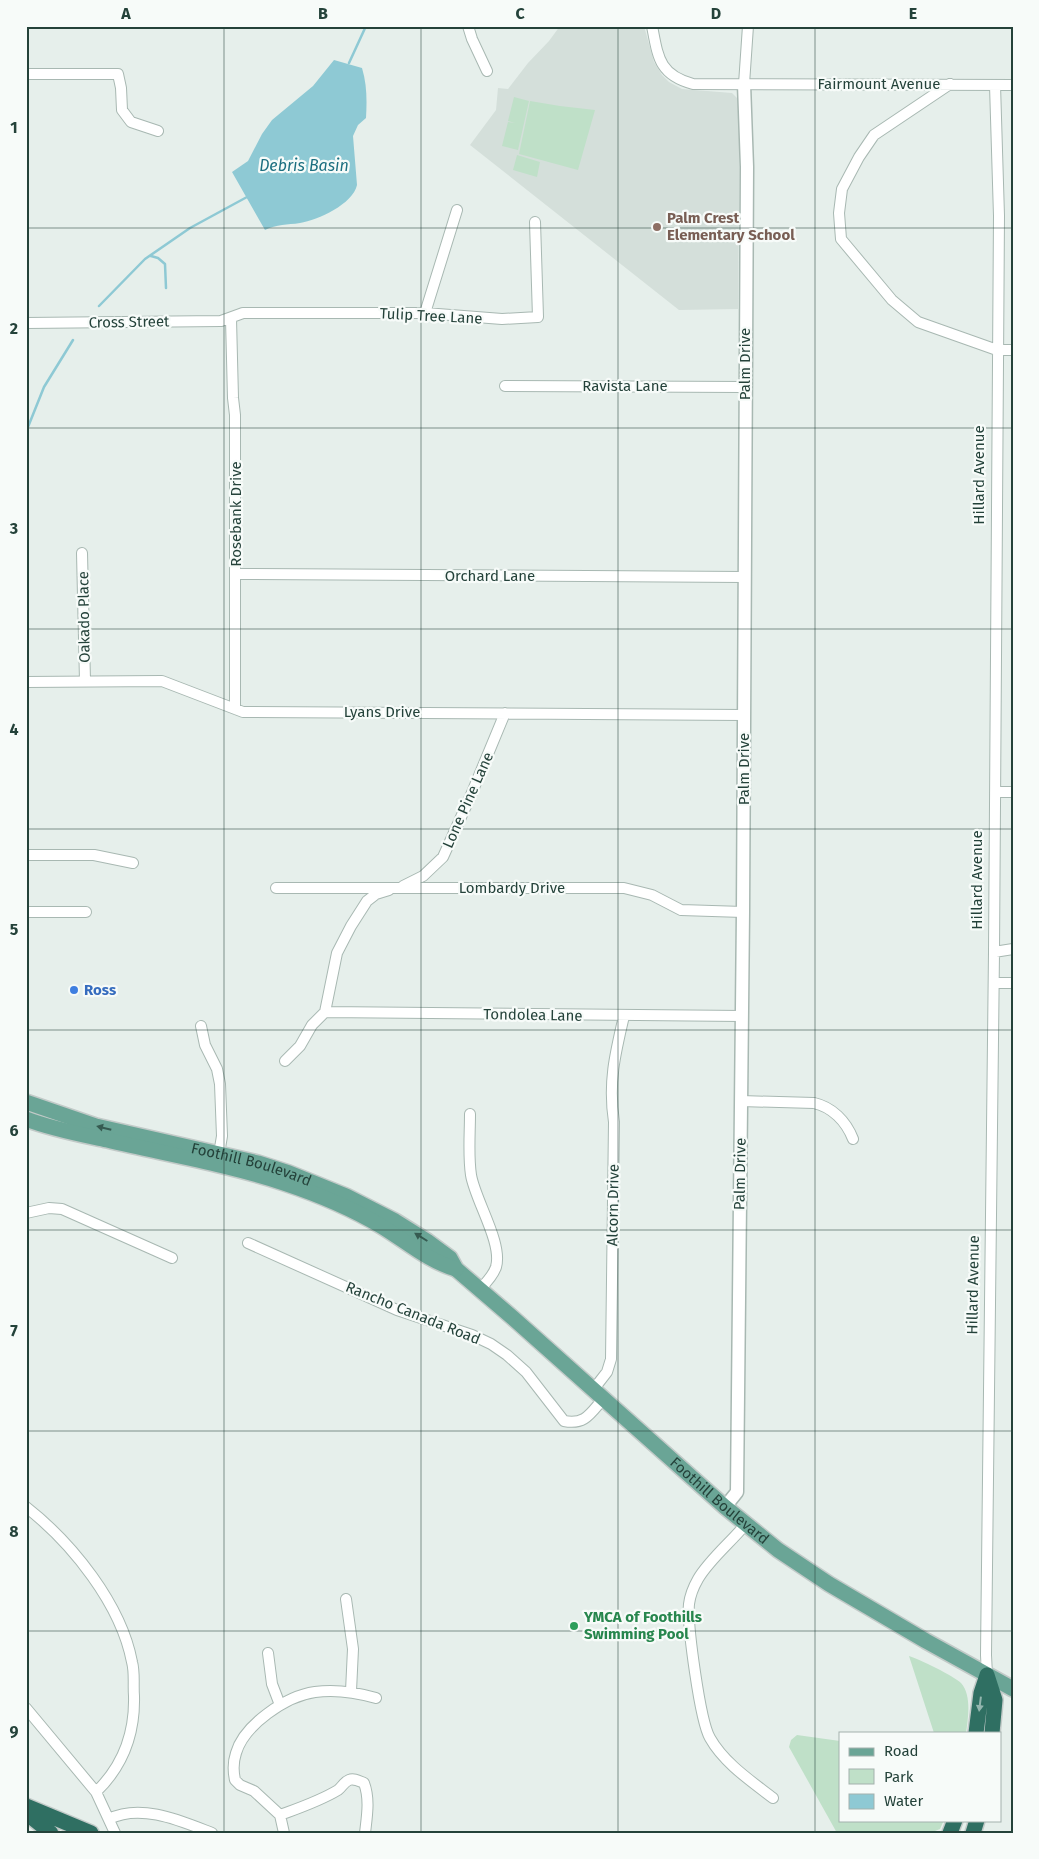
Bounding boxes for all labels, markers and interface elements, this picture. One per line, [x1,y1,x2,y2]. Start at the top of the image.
text: A [120,4,131,23]
text: B [318,4,328,23]
text: C [515,4,525,23]
text: D [711,4,721,23]
text: E [909,4,917,23]
street label: Fairmount Avenue [818,75,940,93]
text: 1 [10,118,18,137]
water label: Debris Basin [259,156,349,175]
place label: Palm Crest Elementary School [667,209,795,244]
marker: Palm Crest Elementary School [651,221,663,233]
street label: Tulip Tree Lane [379,304,483,328]
street label: Cross Street [88,312,170,332]
text: 2 [10,319,18,338]
street label: Palm Drive [736,328,754,400]
street label: Ravista Lane [582,377,668,395]
street label: Hillard Avenue [970,425,988,525]
street label: Rosebank Drive [227,461,245,567]
text: 3 [9,519,18,538]
street label: Orchard Lane [445,567,535,585]
street label: Oakado Place [74,571,94,663]
street label: Lyans Drive [344,703,420,721]
text: 4 [9,720,19,739]
street label: Palm Drive [735,733,753,805]
street label: Lone Pine Lane [439,749,497,851]
street label: Hillard Avenue [968,830,986,930]
street label: Lombardy Drive [459,879,565,897]
text: 5 [10,920,19,939]
place label: Ross [84,981,116,999]
marker: Ross [68,984,80,996]
street label: Tondolea Lane [483,1005,583,1025]
text: 6 [9,1121,19,1140]
one-way arrow [96,1123,111,1131]
street label: Palm Drive [730,1138,750,1210]
street label: Foothill Boulevard [189,1139,314,1190]
street label: Alcorn Drive [603,1164,623,1246]
one-way arrow [414,1233,427,1242]
street label: Hillard Avenue [963,1235,983,1335]
street label: Rancho Canada Road [343,1278,483,1348]
text: 7 [10,1321,18,1340]
street label: Foothill Boulevard [666,1453,773,1548]
text: 8 [9,1522,19,1541]
place label: YMCA of Foothills Swimming Pool [583,1608,702,1643]
marker: YMCA of Foothills Swimming Pool [568,1620,580,1632]
one-way arrow [976,1696,984,1712]
text: 9 [10,1722,19,1741]
legend [839,1732,1002,1822]
text: Road [884,1742,919,1760]
text: Park [884,1768,914,1786]
text: Water [884,1792,923,1810]

